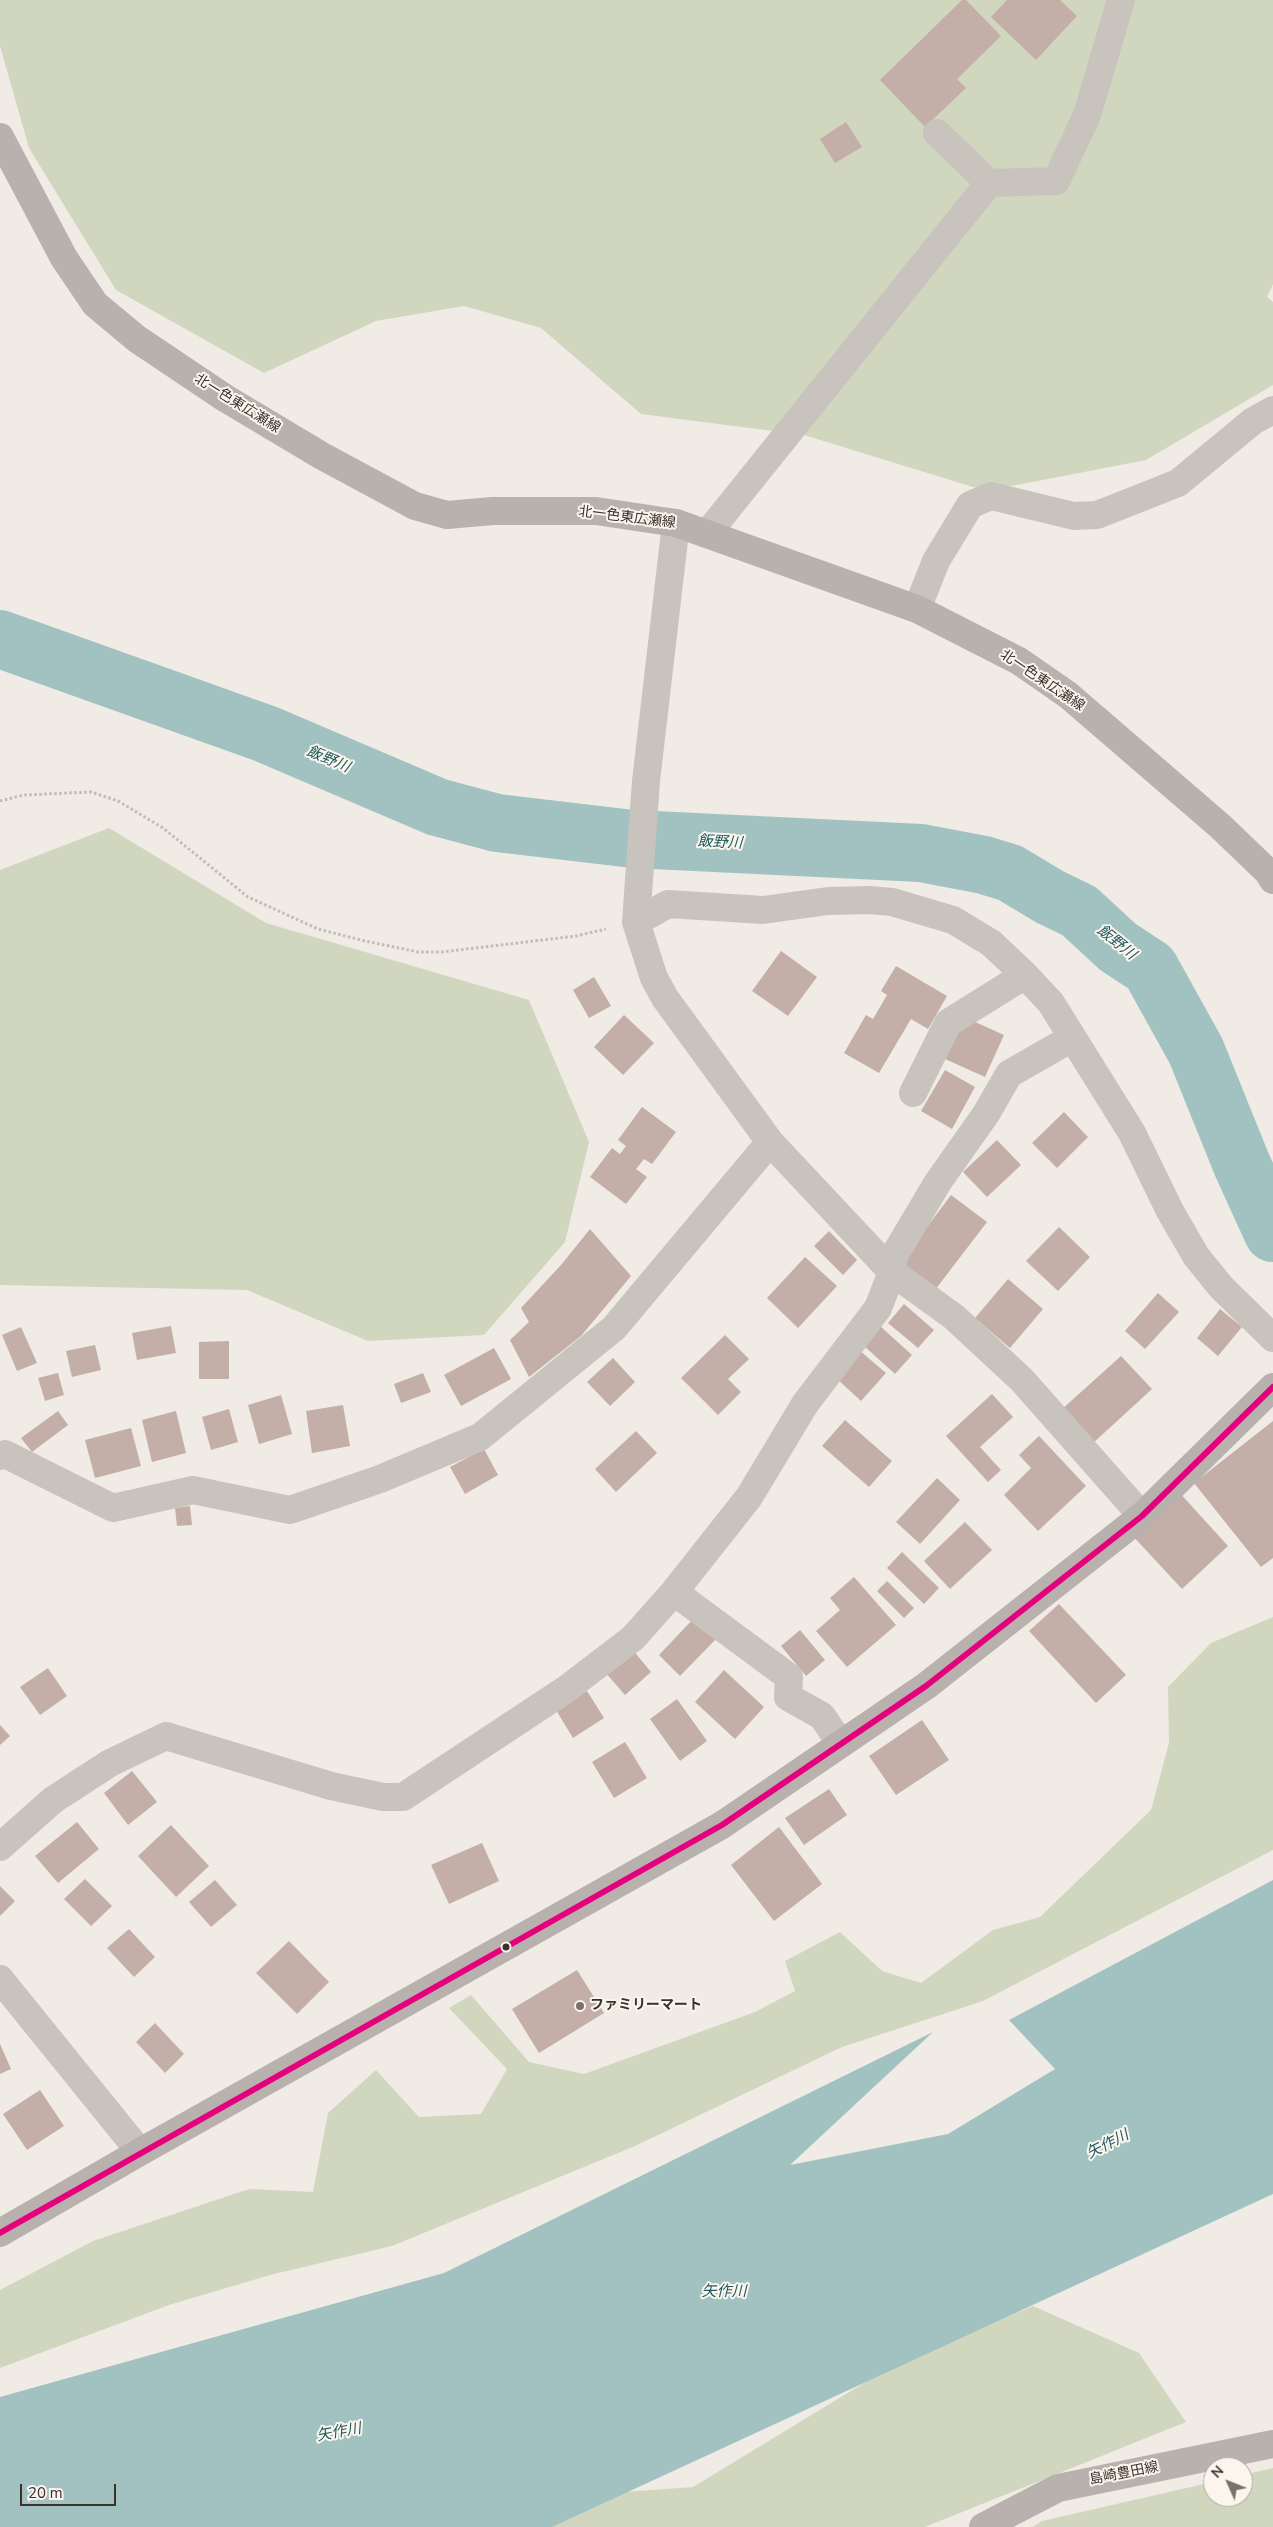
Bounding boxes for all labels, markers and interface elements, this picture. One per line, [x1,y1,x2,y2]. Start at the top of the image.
street label: 北一色東広瀬線 [191,371,283,437]
street label: 北一色東広瀬線 [577,504,677,532]
street label: 北一色東広瀬線 [997,647,1087,715]
water label: 飯野川 [304,743,352,777]
water label: 飯野川 [697,833,743,853]
water label: 飯野川 [1093,922,1139,964]
unlabelled marker [501,1942,511,1952]
place label: ファミリーマート [590,1998,702,2014]
marker: ファミリーマート [574,2000,586,2012]
water label: 矢作川 [1084,2127,1132,2163]
water label: 矢作川 [702,2283,746,2301]
water label: 矢作川 [315,2420,363,2446]
north arrow [1203,2457,1253,2507]
street label: 島崎豊田線 [1088,2459,1160,2489]
text: N [1207,2462,1228,2482]
scale bar [22,2474,119,2506]
text: 20 m [28,2483,63,2503]

